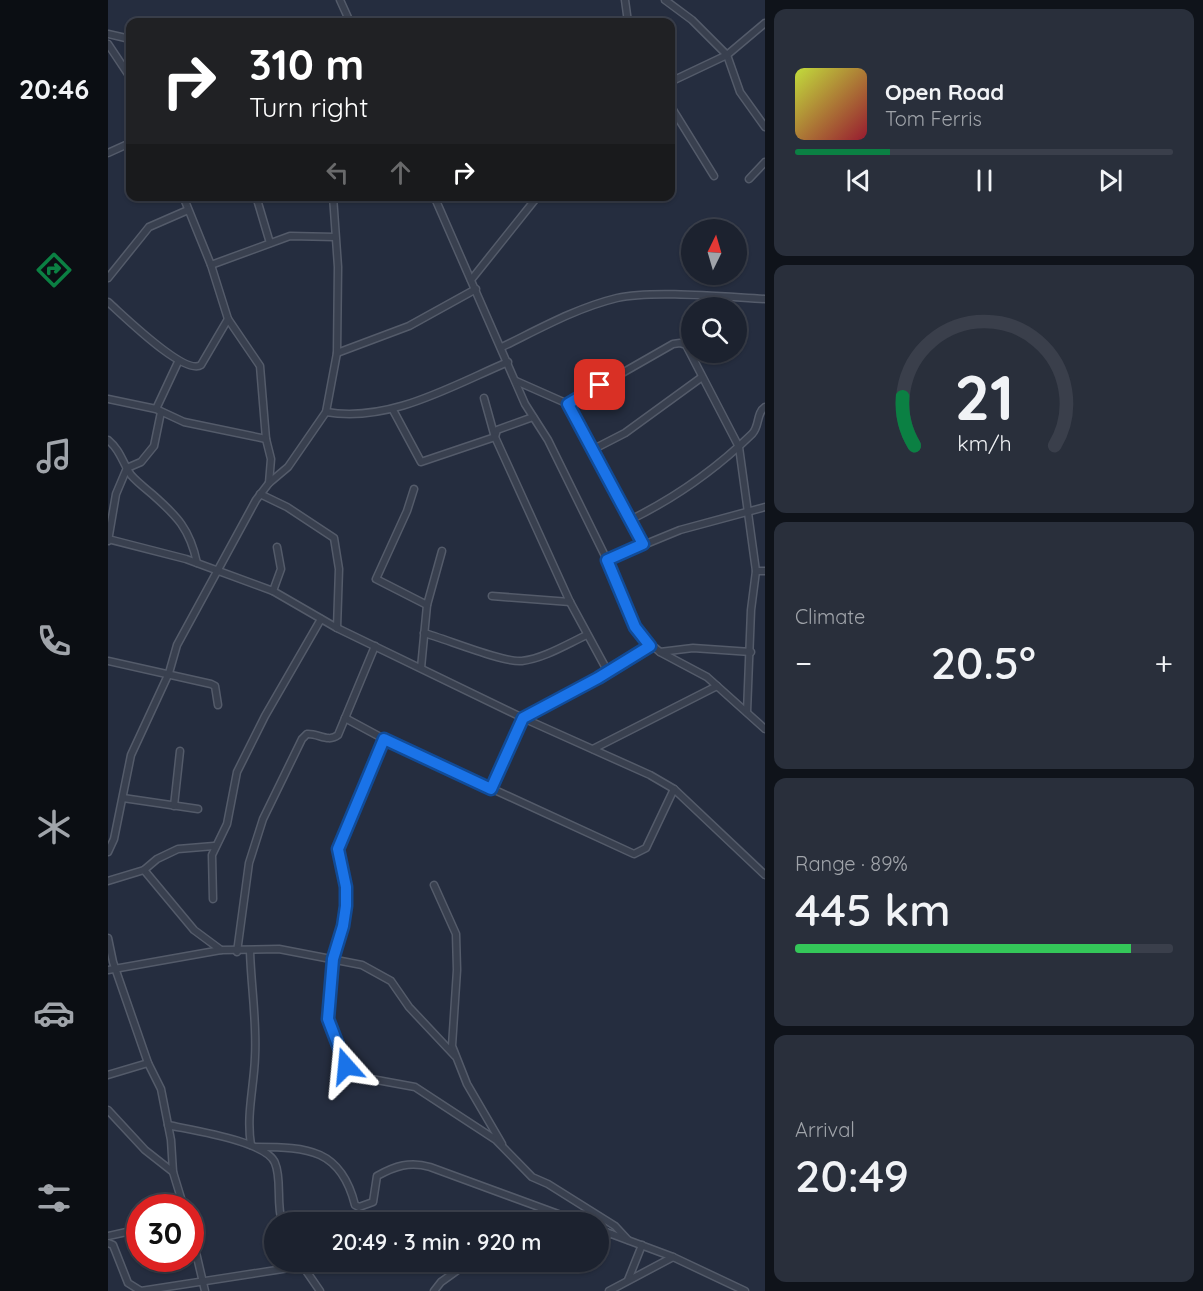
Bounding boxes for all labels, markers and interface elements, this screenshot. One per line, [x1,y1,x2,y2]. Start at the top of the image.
text: 310 m [249,38,364,91]
icon: right [150,42,228,120]
text: 20:46 [19,72,89,106]
text: Open Road [885,78,1004,106]
text: Turn right [249,90,368,124]
text: Tom Ferris [885,106,982,131]
icon: left [321,156,354,189]
icon: ahead [384,156,417,189]
icon: right [447,156,480,189]
icon: previous [842,164,875,197]
icon: pause [968,164,1001,197]
icon: next [1094,164,1127,197]
north arrow [681,219,747,285]
map controls [681,219,747,363]
icon: directions [33,249,75,291]
button: search [681,297,747,363]
text: 21 [954,358,1014,436]
pin [574,359,625,410]
icon: arrive [583,368,616,401]
text: km/h [957,431,1011,457]
icon: music [33,435,75,477]
text: Climate [795,604,865,629]
icon: phone [33,620,75,662]
text: 20.5° [931,634,1036,690]
text: − [795,642,812,683]
text: + [1154,642,1173,683]
icon: climate [33,806,75,848]
text: Range · 89% [795,851,908,876]
text: 445 km [795,881,951,937]
icon: car [33,992,75,1034]
position arrow [314,1034,378,1098]
text: Arrival [795,1117,855,1142]
text: 20:49 [795,1147,909,1203]
icon: filters [33,1177,75,1219]
speed limit sign: 30 [126,1194,204,1272]
text: 20:49 · 3 min · 920 m [331,1228,542,1256]

